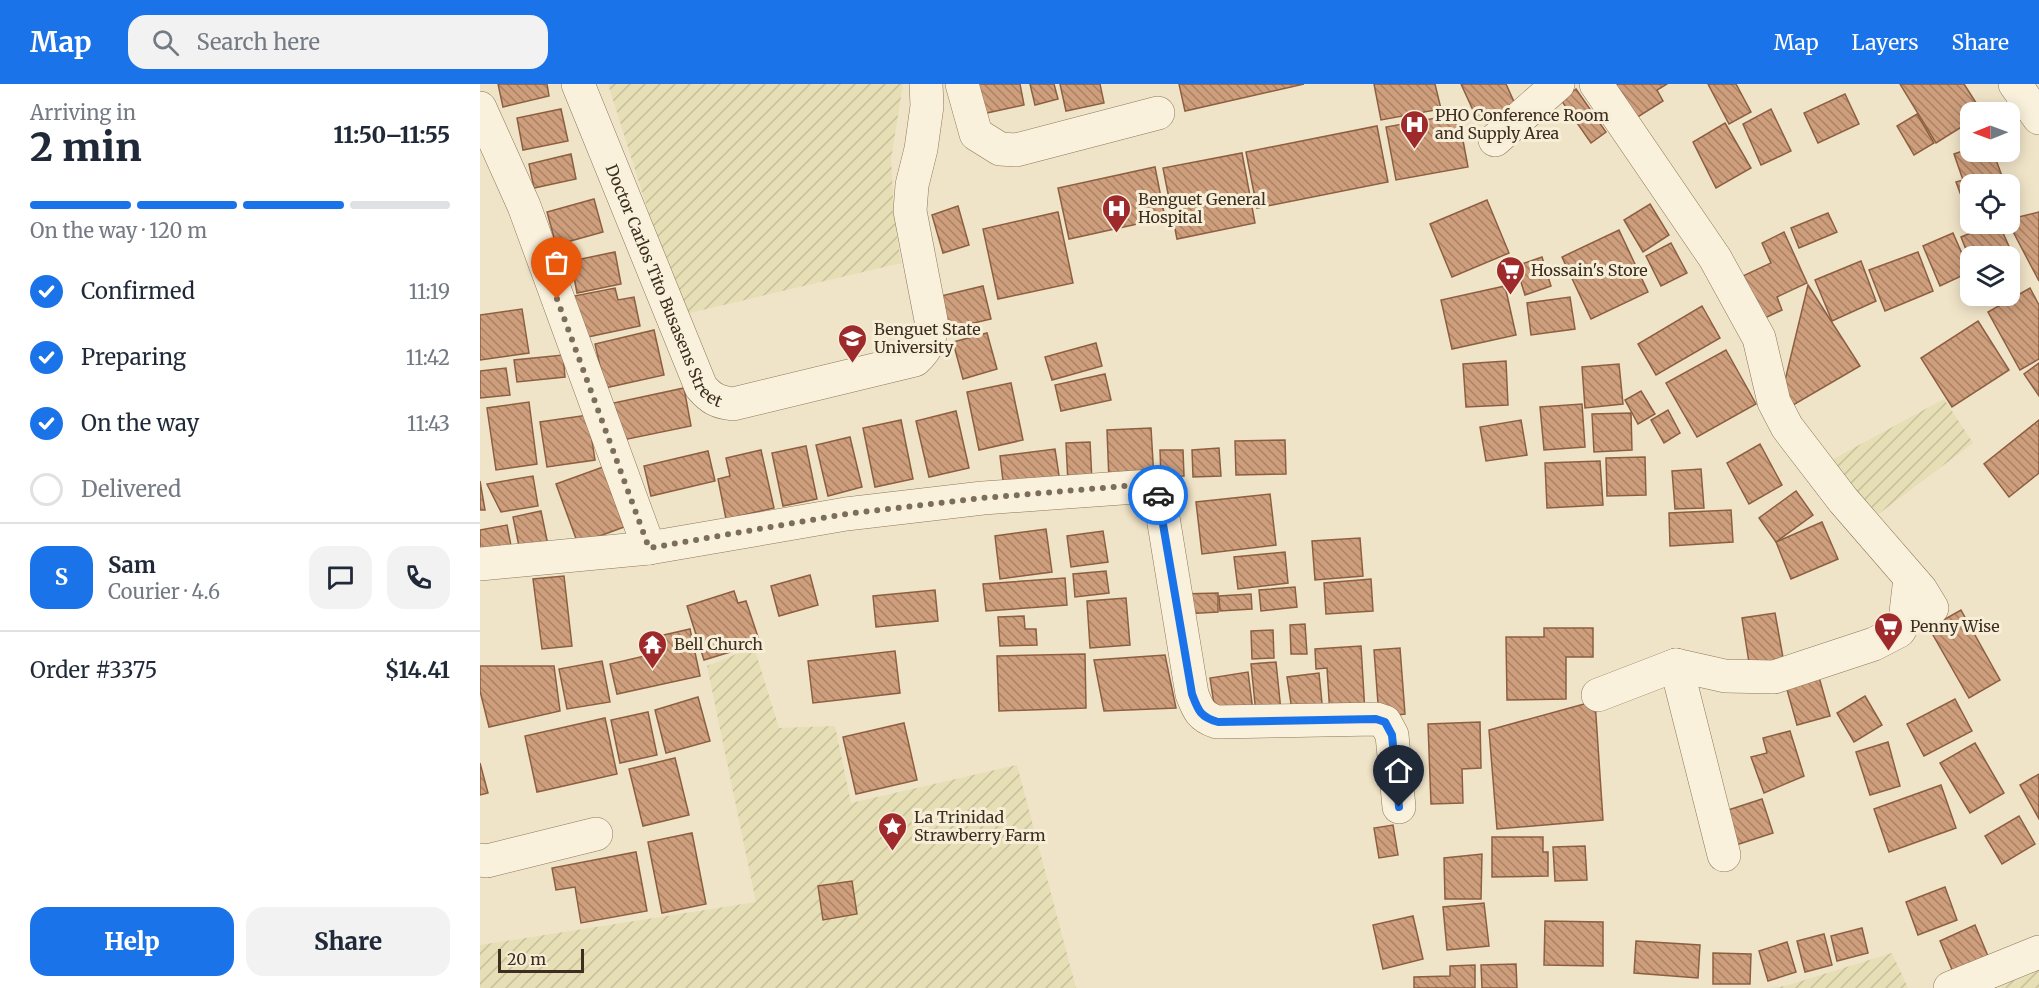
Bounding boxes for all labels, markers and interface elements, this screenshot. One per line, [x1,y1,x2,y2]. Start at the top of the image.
search box [128,15,548,69]
text: Map [30,24,92,60]
icon: search [149,26,182,59]
text: Search here [197,28,320,56]
text: Map [1774,29,1819,56]
text: Layers [1852,29,1919,56]
text: Share [1952,29,2009,56]
text: Arriving in [30,100,136,125]
north arrow [1960,102,2020,162]
map controls [1960,102,2020,306]
place label: PHO Conference Room and Supply Area [1435,105,1609,143]
hospital icon: PHO Conference Room and Supply Area [1398,108,1430,150]
text: 11:50–11:55 [334,121,450,149]
text: 2 min [30,123,142,172]
street label: Doctor Carlos Tito Busasens Street [602,161,726,411]
button: locate [1960,174,2020,234]
place label: Benguet General Hospital [1138,189,1266,227]
hospital icon: Benguet General Hospital [1101,192,1133,234]
text: On the way · 120 m [30,218,207,243]
pin [531,237,582,299]
icon: bag [540,246,573,279]
button: layers [1960,246,2020,306]
supermarket icon: Hossain's Store [1494,254,1526,296]
place label: Hossain's Store [1531,260,1648,280]
icon: check [30,275,63,308]
text: Confirmed [81,277,195,305]
text: 11:19 [409,279,450,304]
place label: Benguet State University [874,319,981,357]
school or university icon: Benguet State University [837,322,869,364]
icon: check [30,341,63,374]
text: Preparing [81,343,186,371]
text: 11:42 [406,345,450,370]
icon: check [30,407,63,440]
text: On the way [81,409,199,437]
text: 11:43 [407,411,450,436]
courier [1128,465,1188,525]
text: Delivered [81,475,181,503]
icon: car [1142,479,1175,512]
button: chat [309,546,372,609]
button: phone [387,546,450,609]
text: Sam [108,551,156,579]
text: S [55,563,68,591]
text: Courier · 4.6 [108,579,220,604]
supermarket icon: Penny Wise [1873,610,1905,652]
place label: Penny Wise [1910,616,2000,636]
temple icon: Bell Church [637,628,669,670]
place label: Bell Church [674,634,763,654]
text: Order #3375 [30,656,157,684]
text: $14.41 [385,656,450,684]
pin [1373,745,1424,807]
icon: home [1382,754,1415,787]
place label: La Trinidad Strawberry Farm [914,807,1046,845]
place icon: La Trinidad Strawberry Farm [877,810,909,852]
button: Help [30,907,234,976]
button: Share [246,907,450,976]
scale bar [498,946,584,974]
text: 20 m [507,949,546,969]

